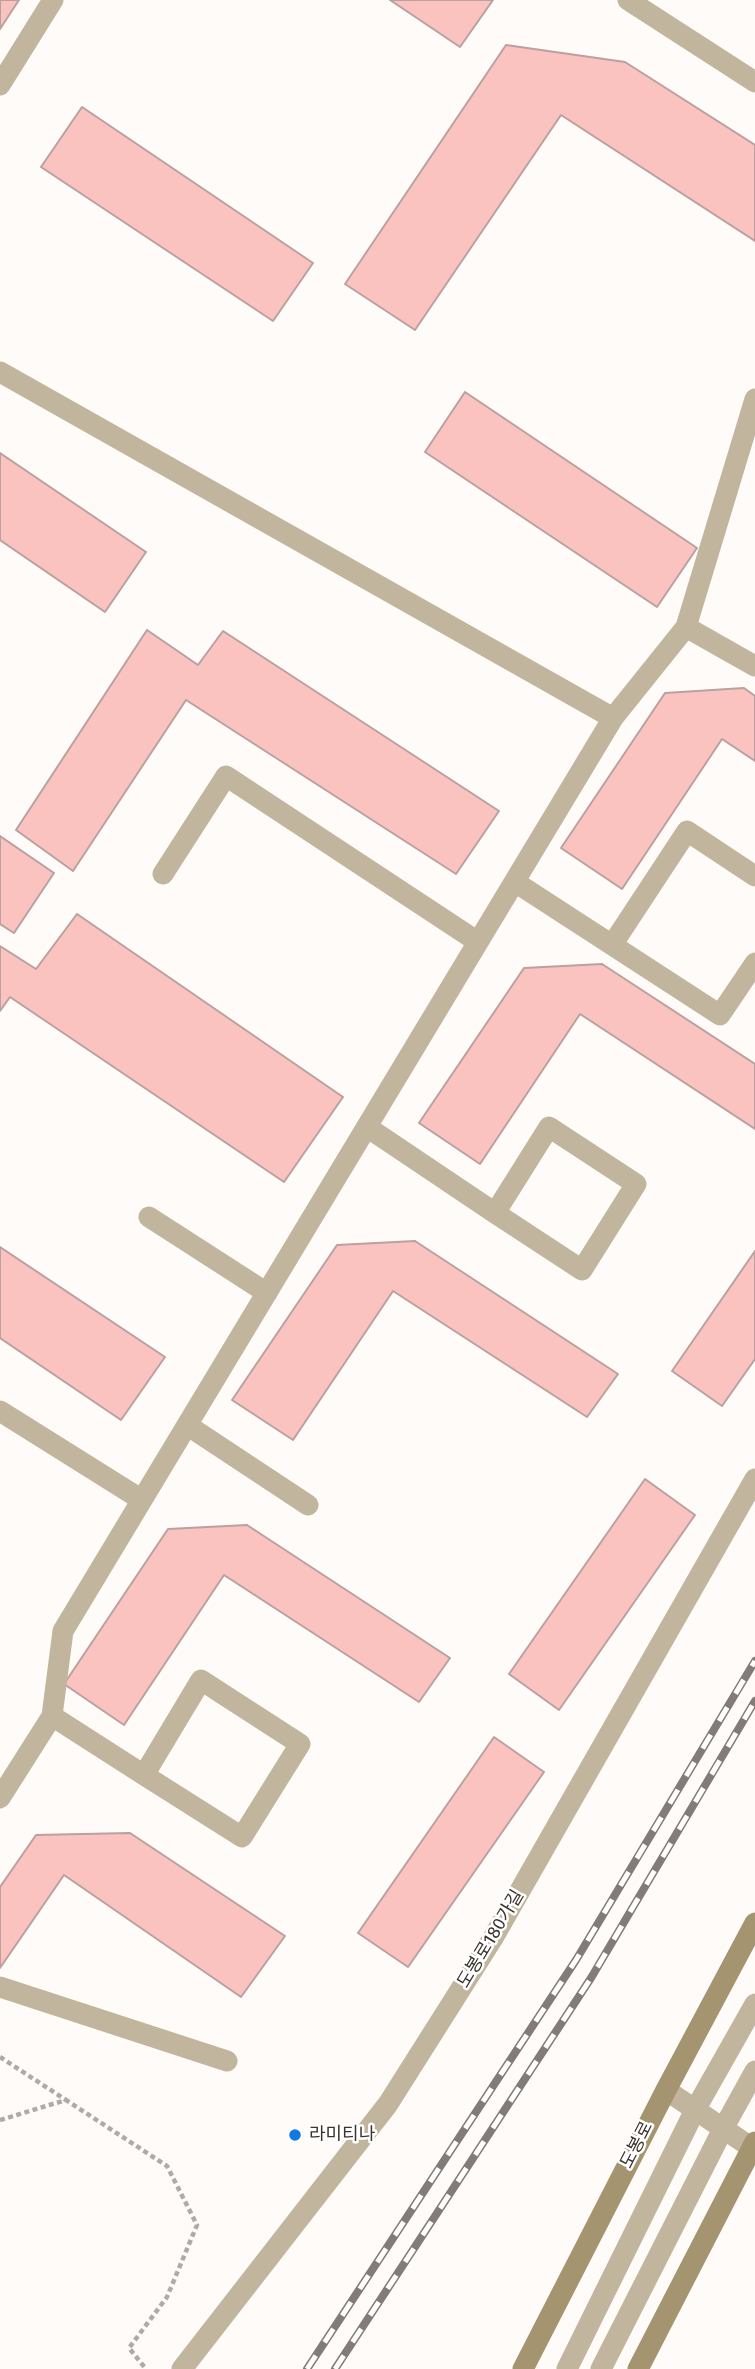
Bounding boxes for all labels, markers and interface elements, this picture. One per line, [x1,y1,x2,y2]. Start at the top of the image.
street label: 도봉로180가길 [453,1886,529,1992]
street label: 도봉로 [616,2118,658,2172]
place label: 라미티나 [309,2124,375,2146]
marker: 라미티나 [287,2127,303,2143]

